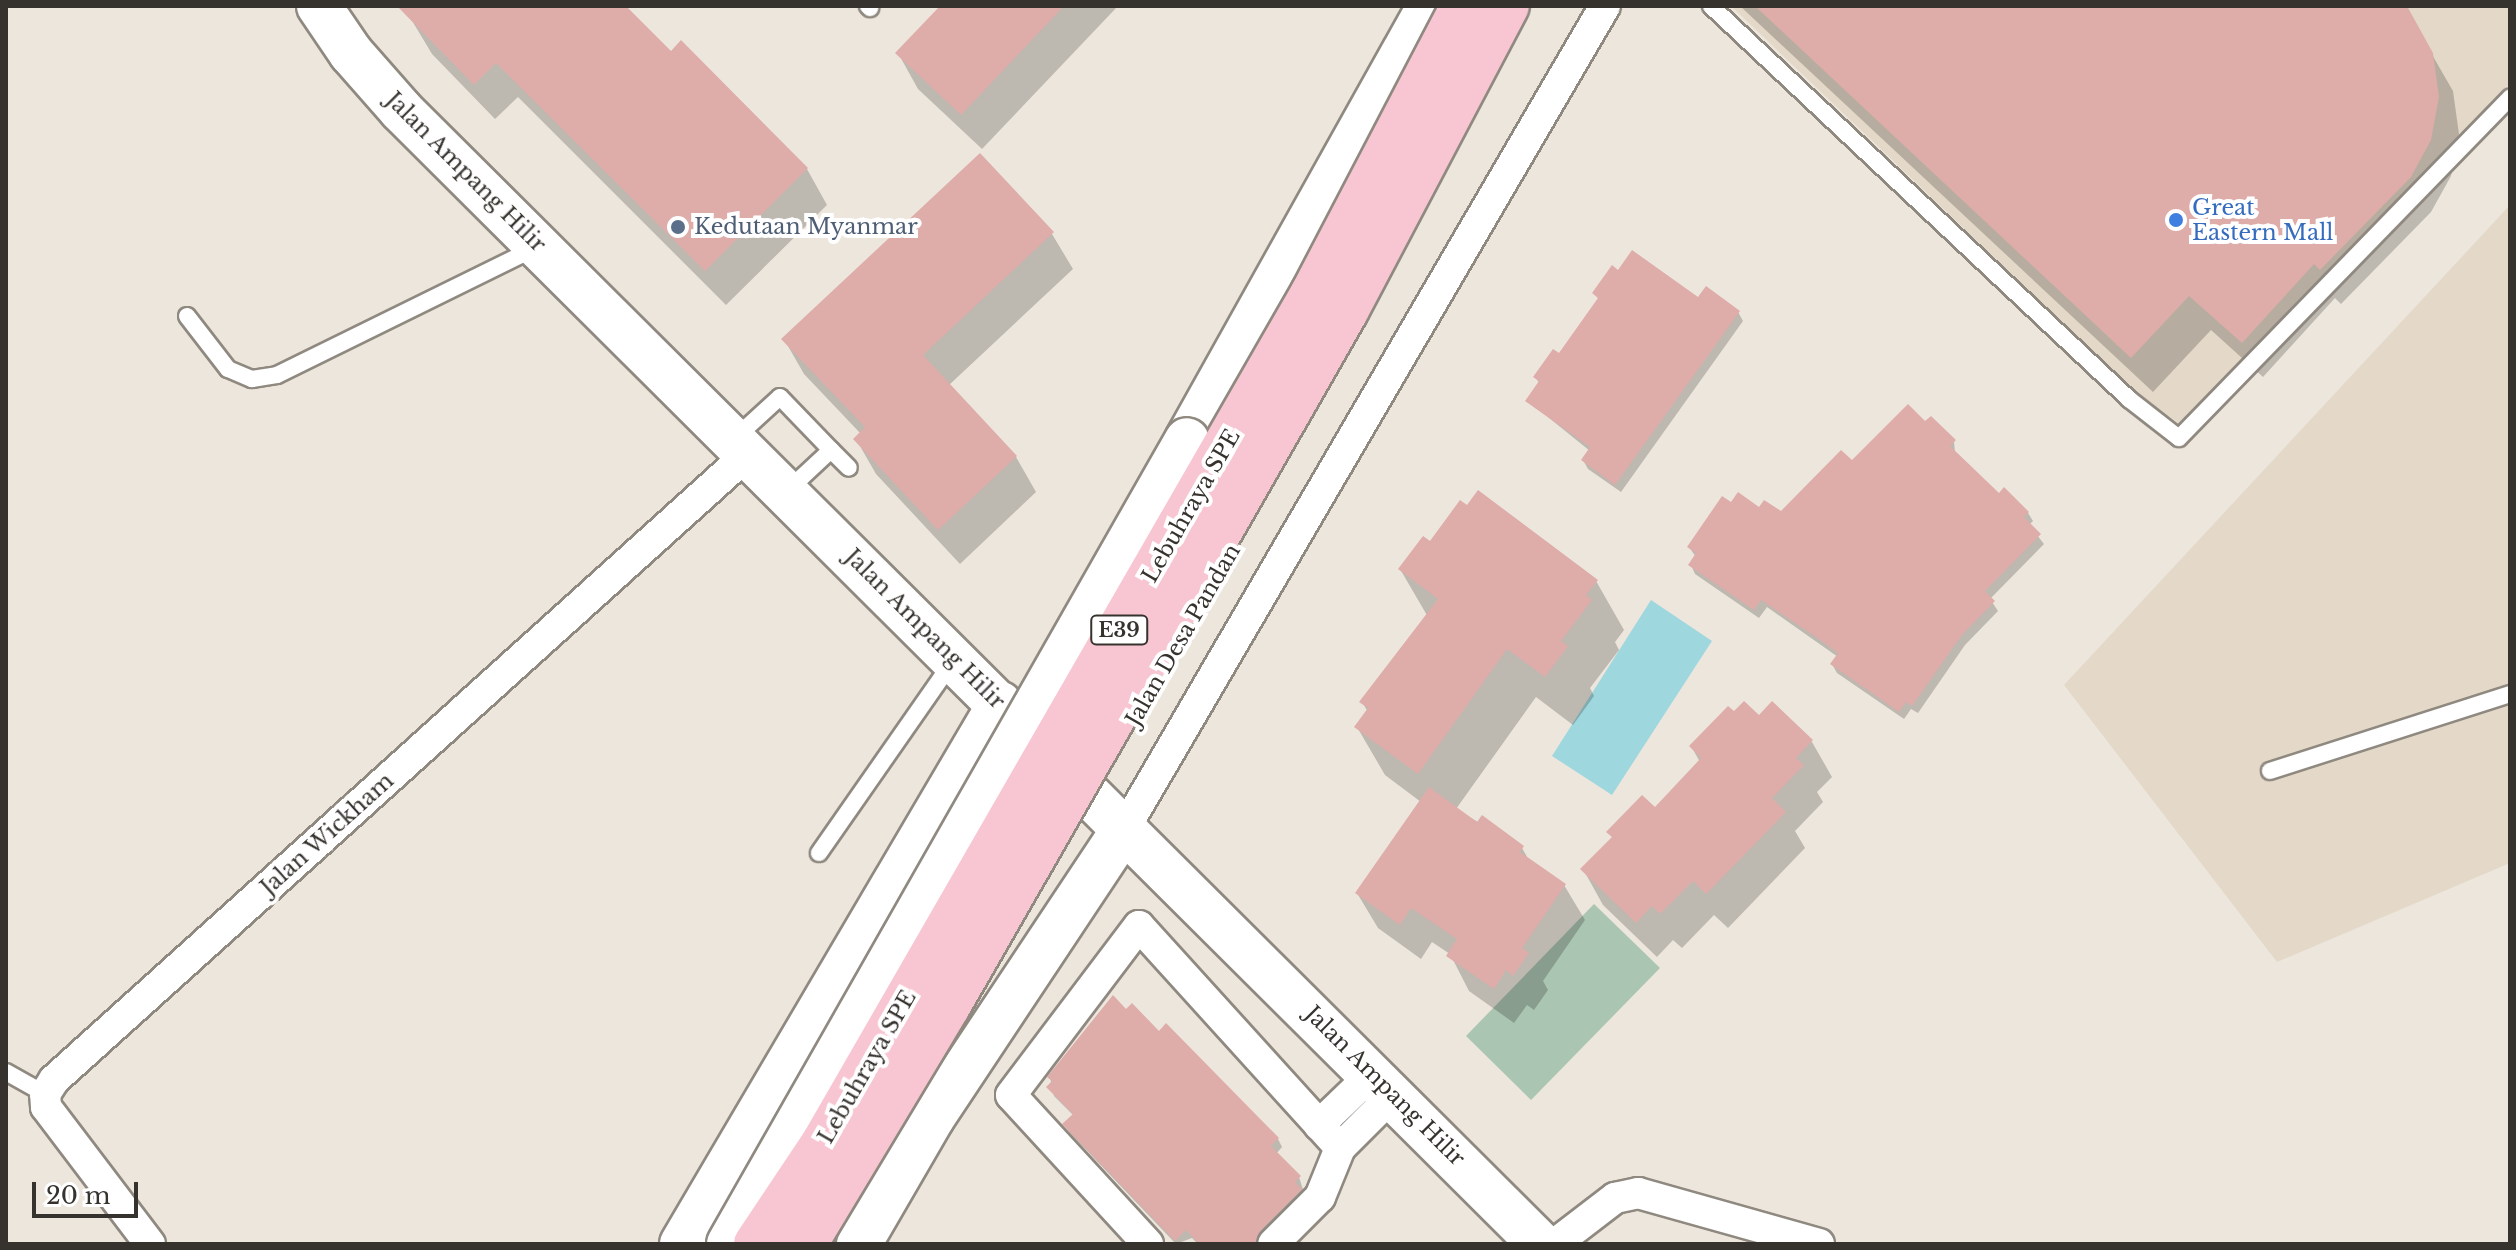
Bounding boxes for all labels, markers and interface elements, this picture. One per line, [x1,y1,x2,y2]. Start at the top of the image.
street label: Jalan Ampang Hilir [380,86,552,258]
place label: Great Eastern Mall [2192,194,2334,246]
marker: Great Eastern Mall [2167,211,2185,229]
place label: Kedutaan Myanmar [694,214,918,240]
marker: Kedutaan Myanmar [669,218,687,236]
street label: Lebuhraya SPE [1136,425,1246,587]
street label: Jalan Desa Pandan [1120,539,1246,731]
street label: Jalan Ampang Hilir [839,543,1011,715]
road number: E39 [1089,614,1149,646]
street label: Jalan Wickham [255,767,399,901]
street label: Lebuhraya SPE [812,986,922,1148]
street label: Jalan Ampang Hilir [1299,1000,1471,1172]
scale bar [36,1166,142,1216]
text: 20 m [46,1181,111,1210]

